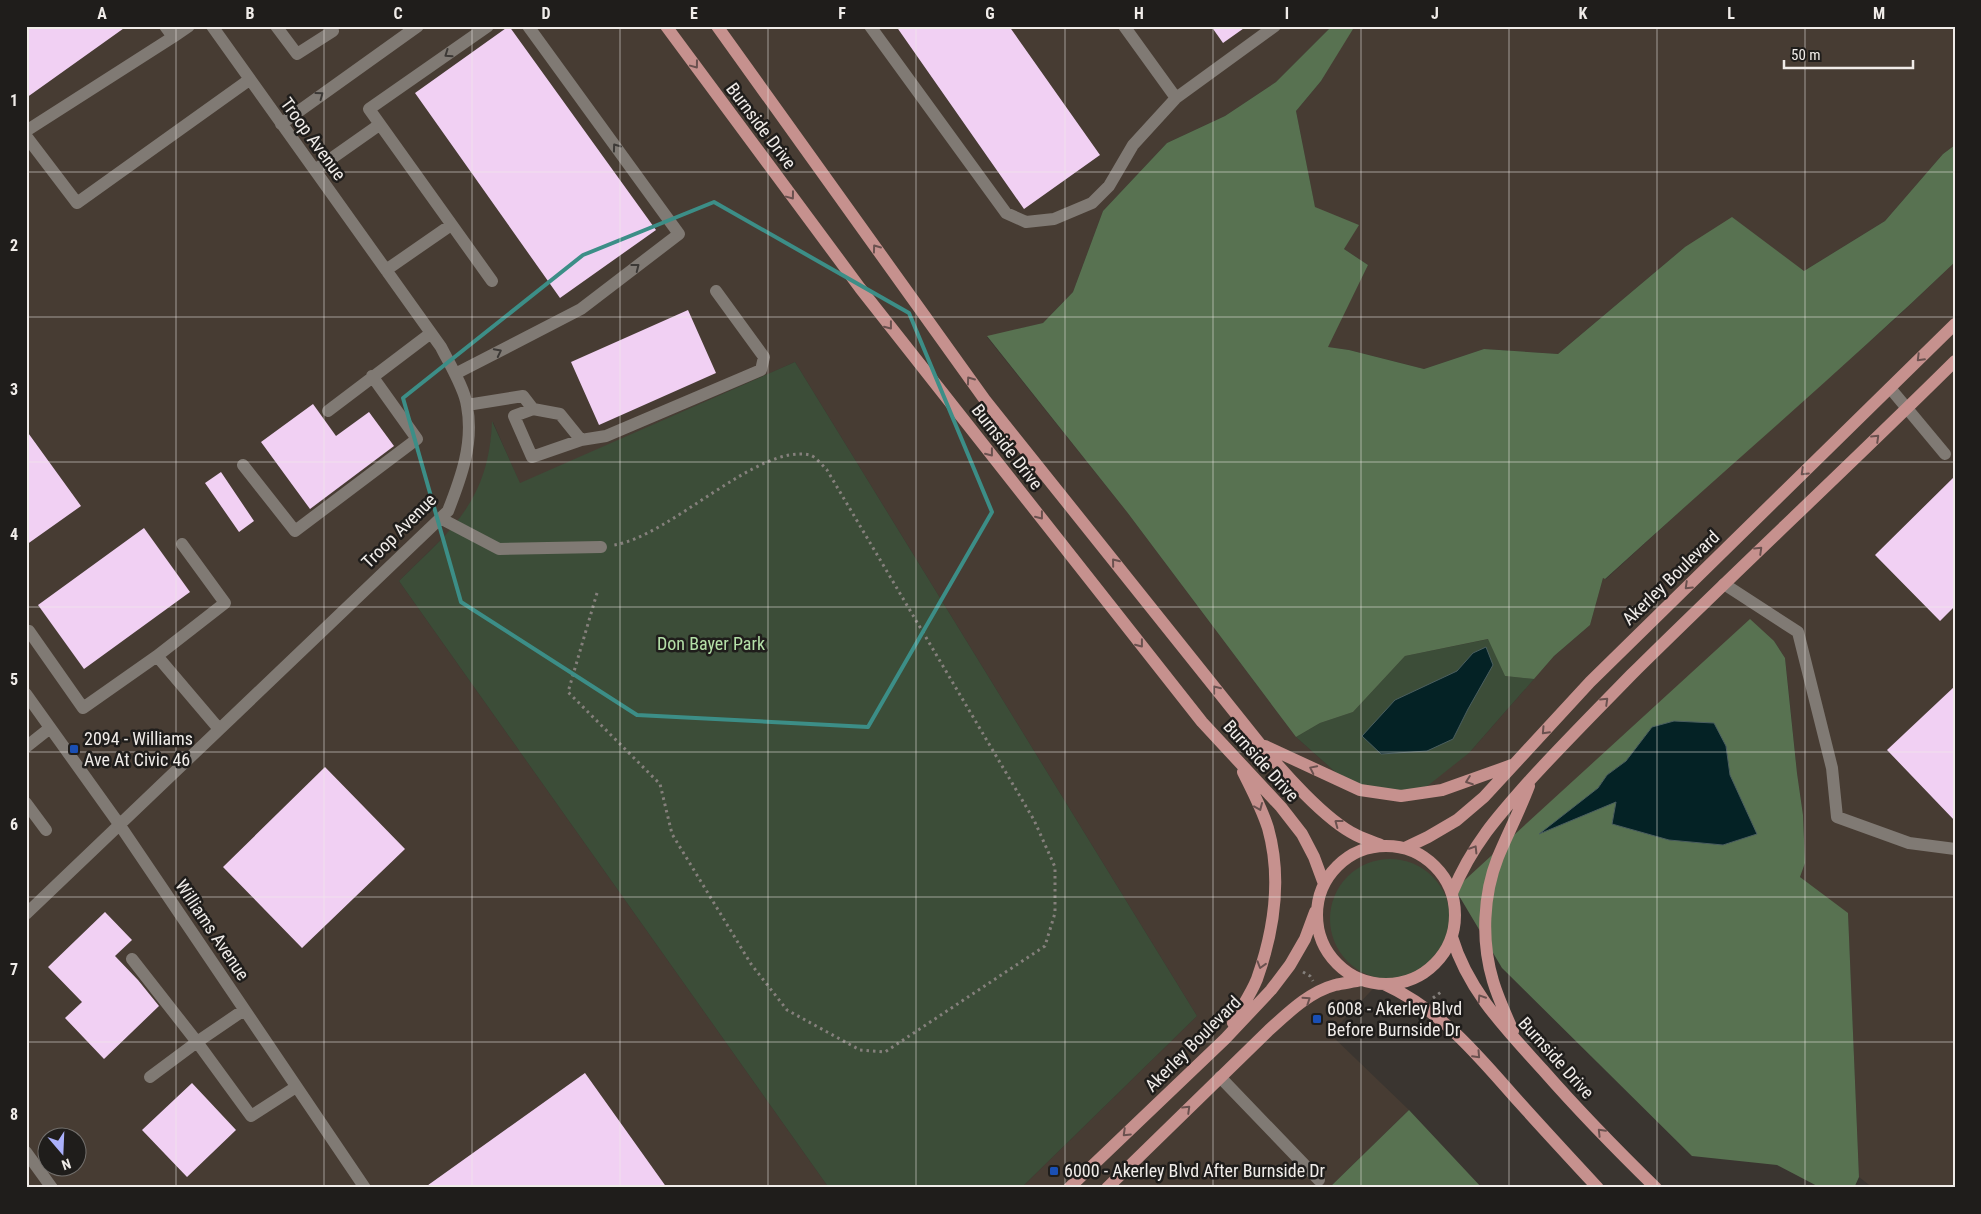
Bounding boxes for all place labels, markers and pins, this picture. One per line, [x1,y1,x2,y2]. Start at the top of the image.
place label: 2094 - Williams Ave At Civic 46 [84,728,193,770]
marker: 2094 - Williams Ave At Civic 46 [68,743,80,755]
place label: 6008 - Akerley Blvd Before Burnside Dr [1327,998,1462,1040]
marker: 6008 - Akerley Blvd Before Burnside Dr [1311,1013,1323,1025]
place label: 6000 - Akerley Blvd After Burnside Dr [1064,1160,1325,1181]
marker: 6000 - Akerley Blvd After Burnside Dr [1048,1165,1060,1177]

